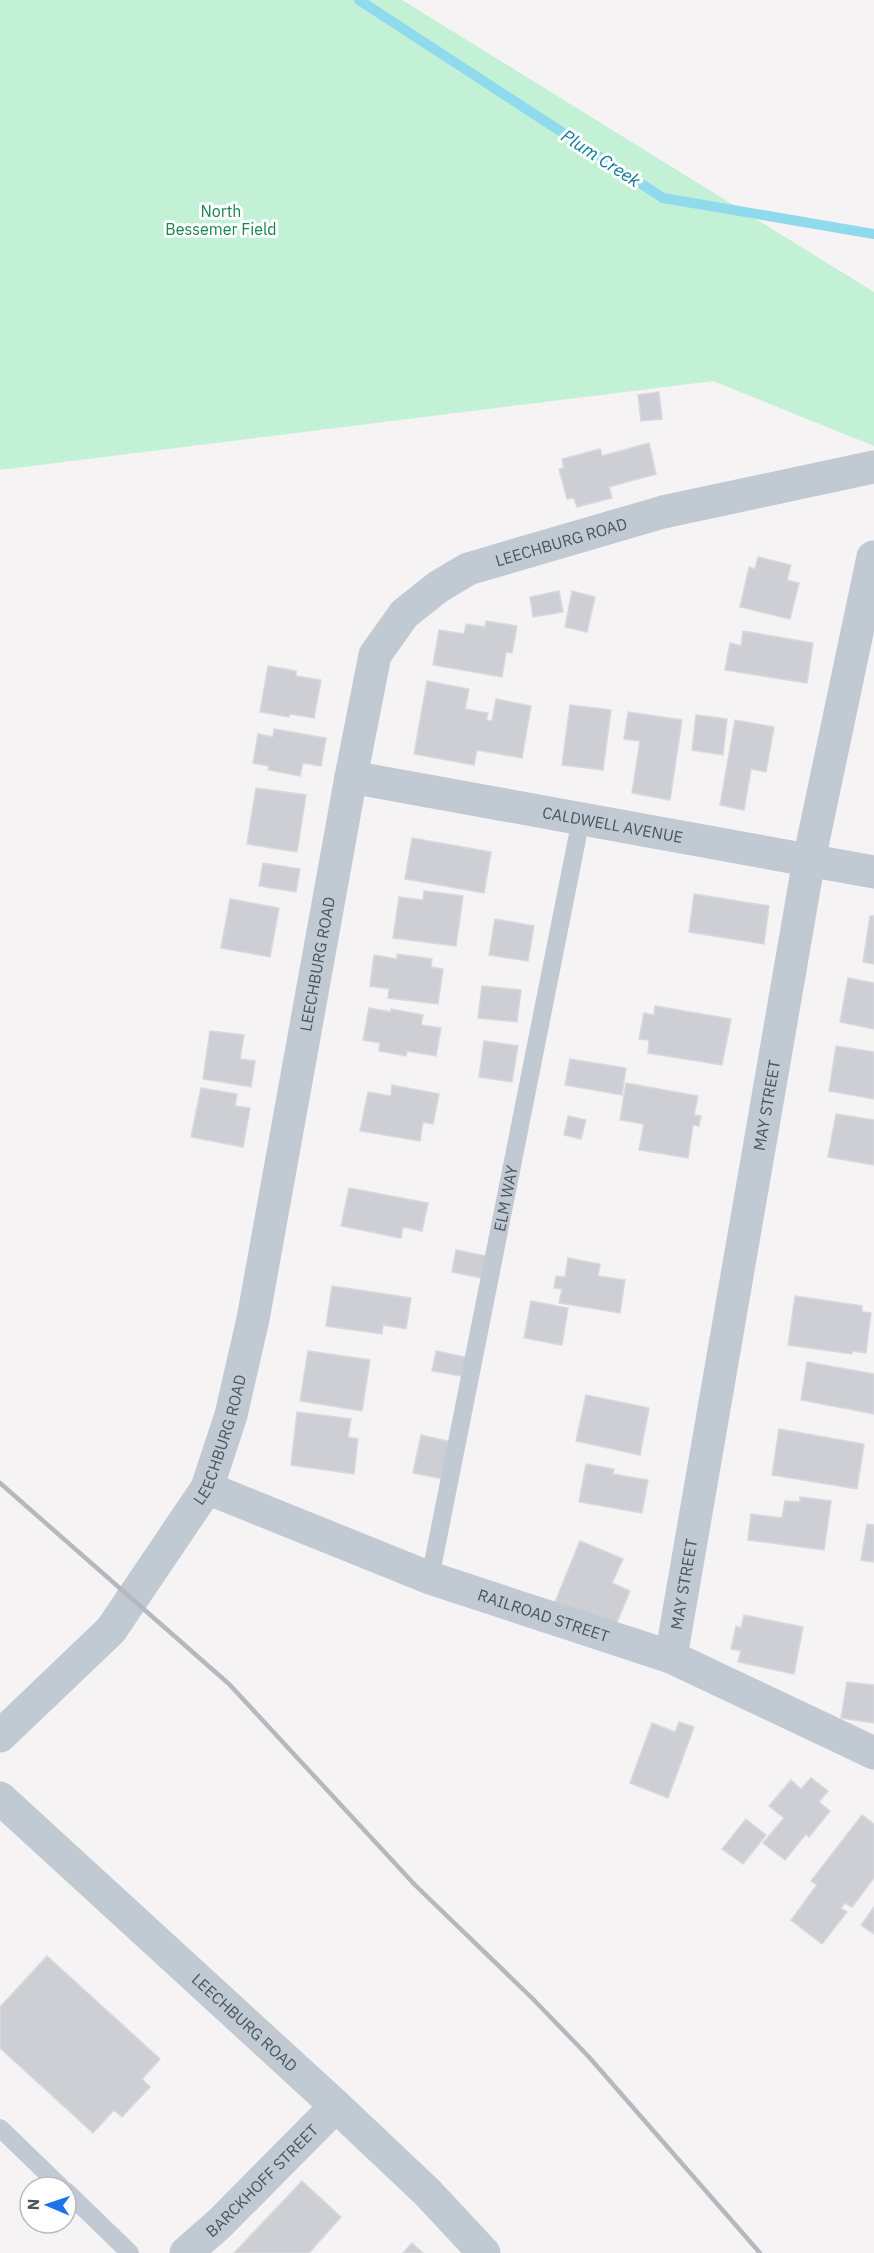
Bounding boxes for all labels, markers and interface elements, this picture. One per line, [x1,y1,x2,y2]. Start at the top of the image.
water label: Plum Creek [557,124,646,193]
park label: North Bessemer Field [165,201,277,239]
street label: LEECHBURG ROAD [493,513,629,571]
street label: CALDWELL AVENUE [541,802,685,847]
street label: LEECHBURG ROAD [295,895,339,1033]
street label: MAY STREET [749,1058,784,1152]
street label: ELM WAY [489,1163,522,1233]
street label: LEECHBURG ROAD [189,1372,250,1509]
street label: MAY STREET [666,1537,701,1631]
street label: RAILROAD STREET [475,1584,612,1646]
street label: LEECHBURG ROAD [188,1969,302,2076]
street label: BARCKHOFF STREET [201,2120,322,2241]
north arrow [18,2175,78,2235]
text: N [23,2198,43,2211]

